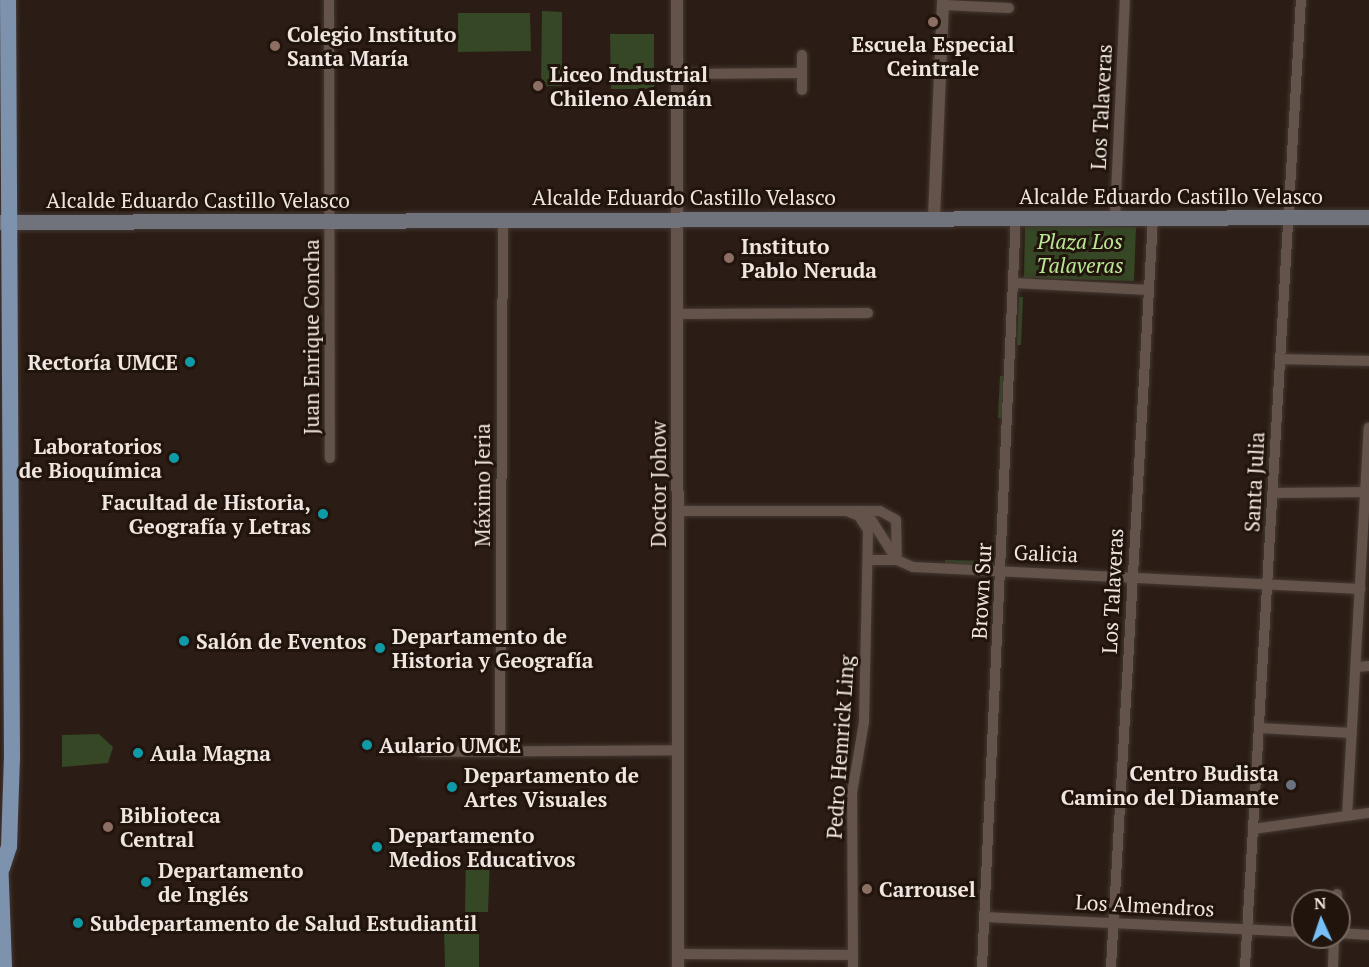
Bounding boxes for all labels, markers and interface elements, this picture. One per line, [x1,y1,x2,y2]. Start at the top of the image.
marker: Escuela Especial Ceintrale [926,15,940,29]
place label: Colegio Instituto Santa María [287,21,456,71]
place label: Escuela Especial Ceintrale [851,31,1015,81]
marker: Colegio Instituto Santa María [268,39,282,53]
street label: Los Talaveras [1085,44,1117,170]
place label: Liceo Industrial Chileno Alemán [550,61,712,111]
marker: Liceo Industrial Chileno Alemán [531,79,545,93]
street label: Alcalde Eduardo Castillo Velasco [1019,183,1323,209]
street label: Alcalde Eduardo Castillo Velasco [532,184,836,210]
street label: Alcalde Eduardo Castillo Velasco [46,187,350,213]
park label: Plaza Los Talaveras [1036,228,1124,278]
place label: Instituto Pablo Neruda [741,233,877,283]
street label: Juan Enrique Concha [298,239,324,435]
marker: Instituto Pablo Neruda [722,251,736,265]
place label: Rectoría UMCE [28,349,178,375]
marker: Rectoría UMCE [183,355,197,369]
street label: Doctor Johow [645,421,671,547]
street label: Máximo Jeria [469,423,495,547]
street label: Santa Julia [1239,431,1269,533]
place label: Laboratorios de Bioquímica [19,433,162,483]
marker: Laboratorios de Bioquímica [167,451,181,465]
place label: Facultad de Historia, Geografía y Letras [102,489,311,539]
marker: Facultad de Historia, Geografía y Letras [316,507,330,521]
street label: Los Talaveras [1096,528,1128,654]
street label: Galicia [1013,539,1079,567]
street label: Brown Sur [966,542,996,640]
place label: Departamento de Historia y Geografía [392,623,593,673]
place label: Salón de Eventos [196,628,366,654]
marker: Salón de Eventos [177,634,191,648]
marker: Departamento de Historia y Geografía [373,641,387,655]
street label: Pedro Hemrick Ling [821,654,859,840]
place label: Aulario UMCE [379,732,521,758]
marker: Aulario UMCE [360,738,374,752]
place label: Aula Magna [150,740,271,766]
marker: Aula Magna [131,746,145,760]
place label: Centro Budista Camino del Diamante [1061,760,1279,810]
place label: Departamento de Artes Visuales [464,762,639,812]
marker: Centro Budista Camino del Diamante [1284,778,1298,792]
marker: Departamento de Artes Visuales [445,780,459,794]
place label: Biblioteca Central [120,802,221,852]
marker: Biblioteca Central [101,820,115,834]
place label: Departamento Medios Educativos [389,822,576,872]
marker: Departamento Medios Educativos [370,840,384,854]
place label: Departamento de Inglés [158,857,303,907]
marker: Departamento de Inglés [139,875,153,889]
place label: Carrousel [879,876,976,902]
marker: Carrousel [860,882,874,896]
street label: Los Almendros [1075,889,1215,921]
north arrow [1291,889,1351,949]
text: N [1314,892,1327,914]
place label: Subdepartamento de Salud Estudiantil [90,910,477,936]
marker: Subdepartamento de Salud Estudiantil [71,916,85,930]

